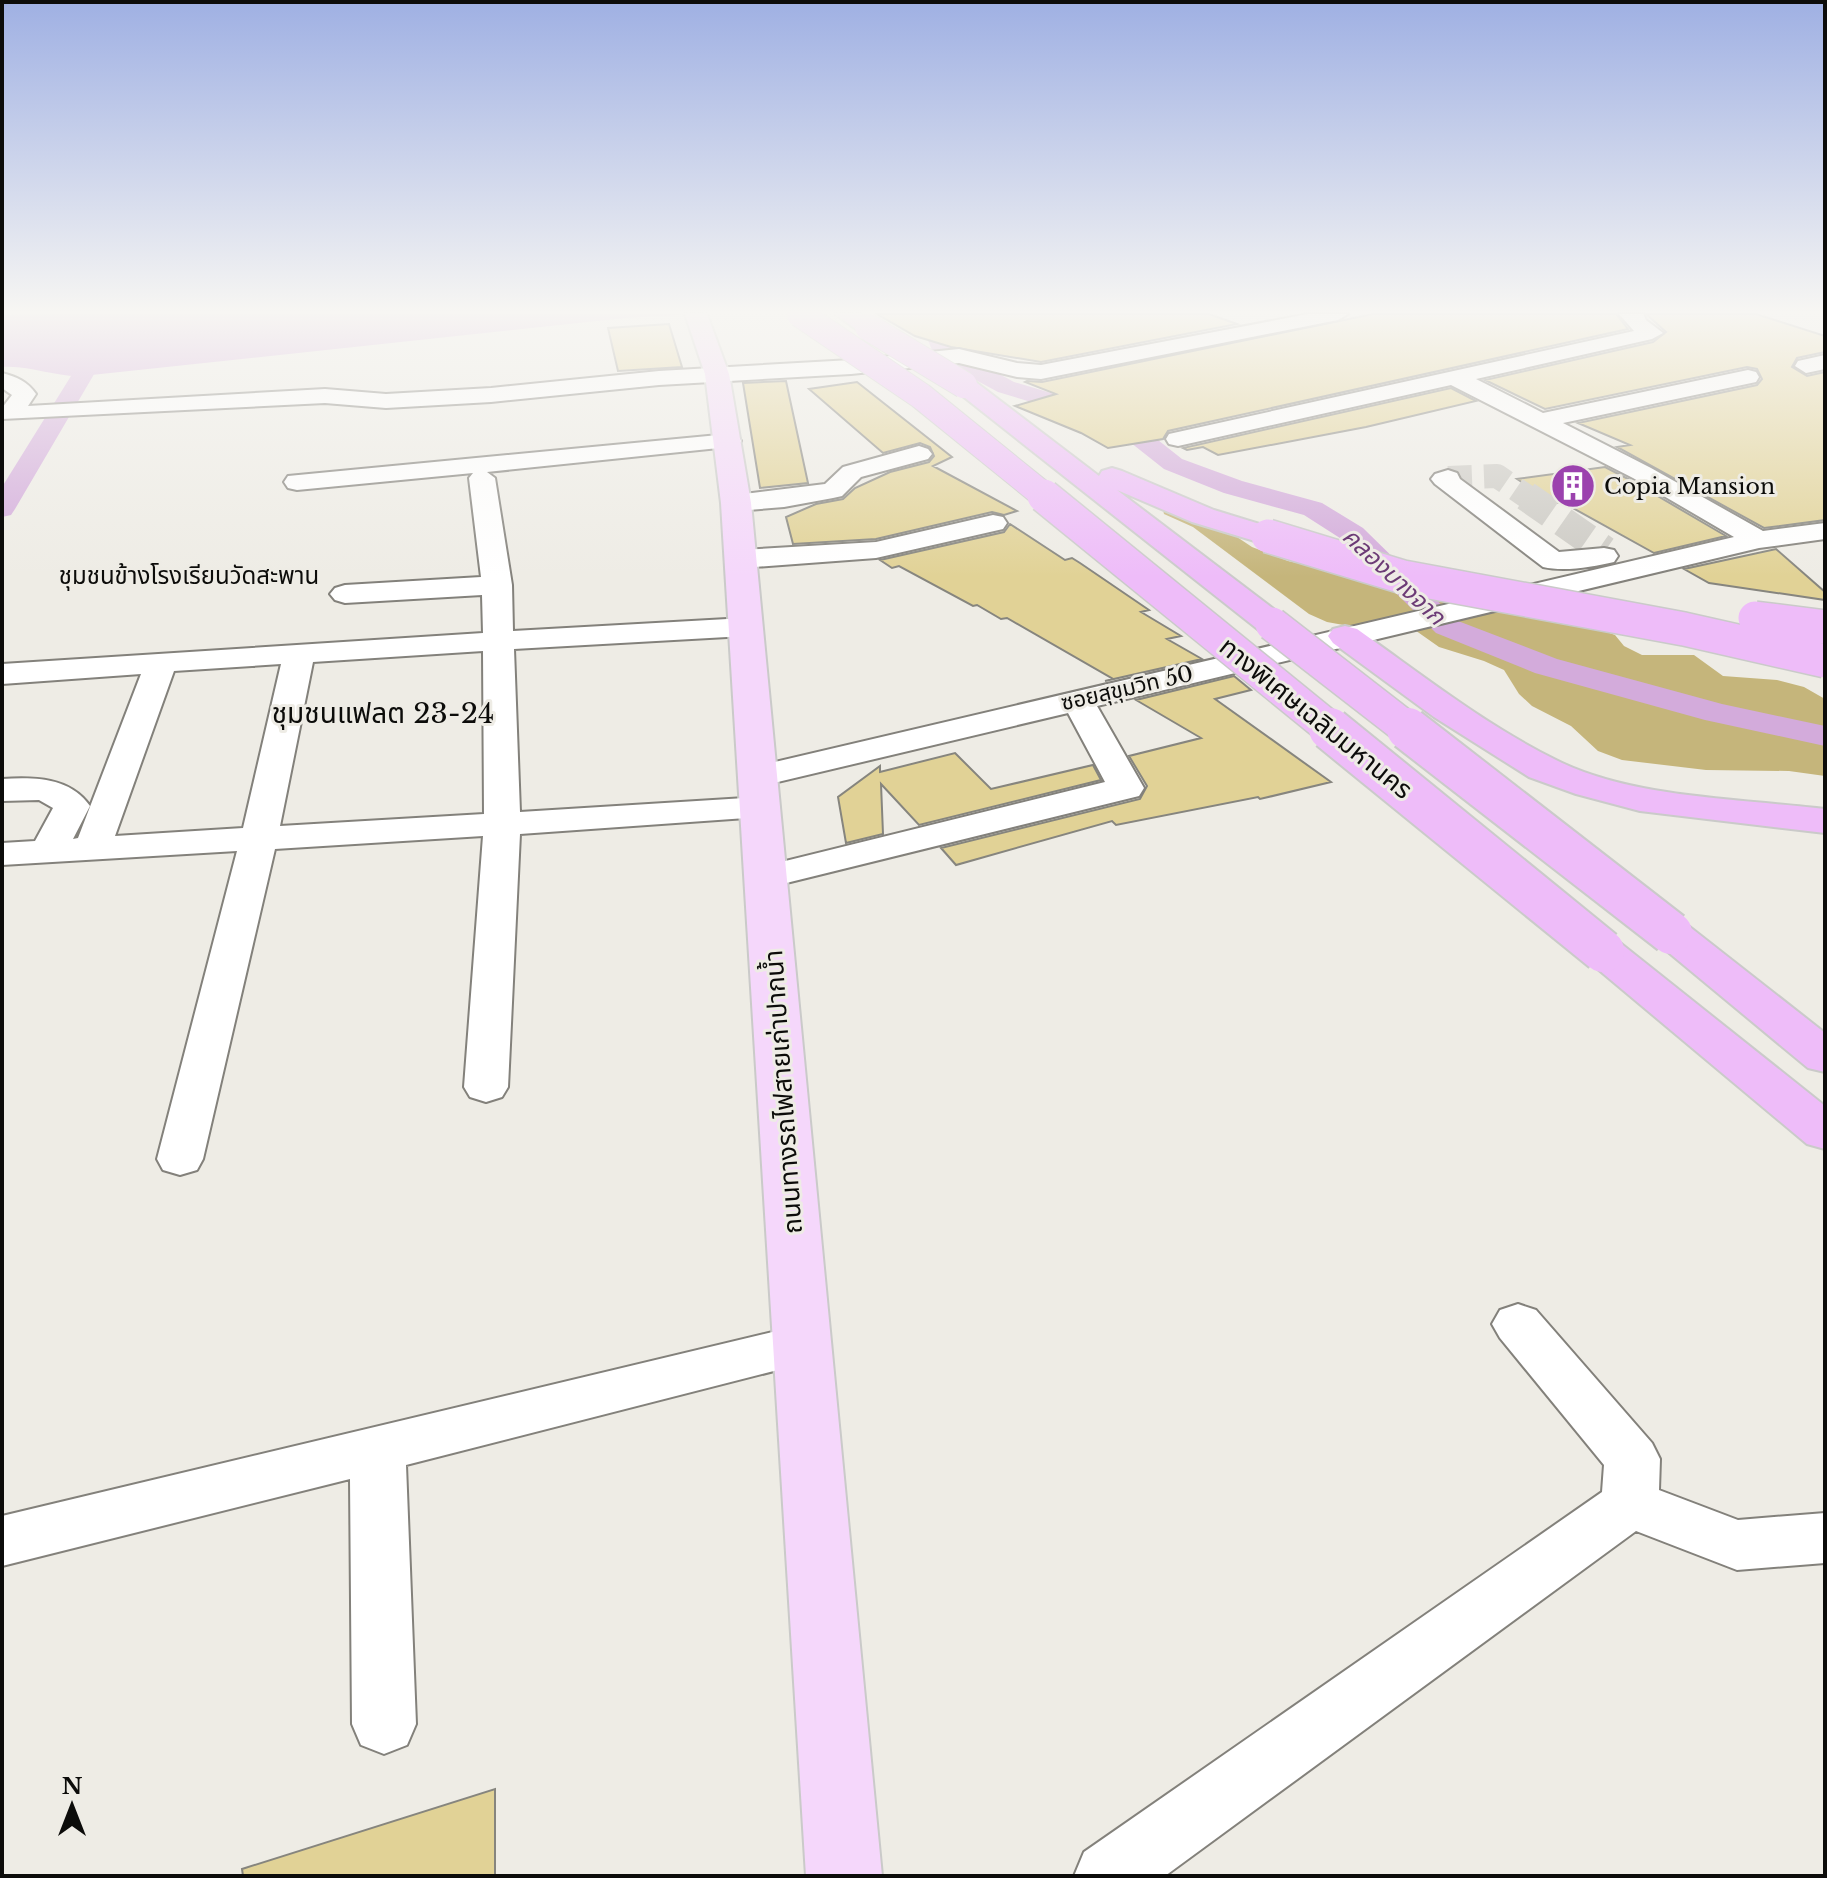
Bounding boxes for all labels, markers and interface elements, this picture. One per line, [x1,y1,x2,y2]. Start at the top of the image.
building icon: Copia Mansion [1549,462,1597,510]
place label: Copia Mansion [1604,473,1775,500]
water label: คลองบางจาก [1337,521,1452,632]
district label: ชุมชนข้างโรงเรียนวัดสะพาน [59,561,319,591]
street label: ทางพิเศษเฉลิมมหานคร [1213,630,1419,806]
street label: ซอยสุขุมวิท 50 [1058,660,1196,716]
district label: ชุมชนแฟลต 23-24 [272,696,494,731]
street label: ถนนทางรถไฟสายเก่าปากน้ำ [755,949,809,1235]
north arrow [32,1766,112,1846]
text: N [62,1773,83,1800]

